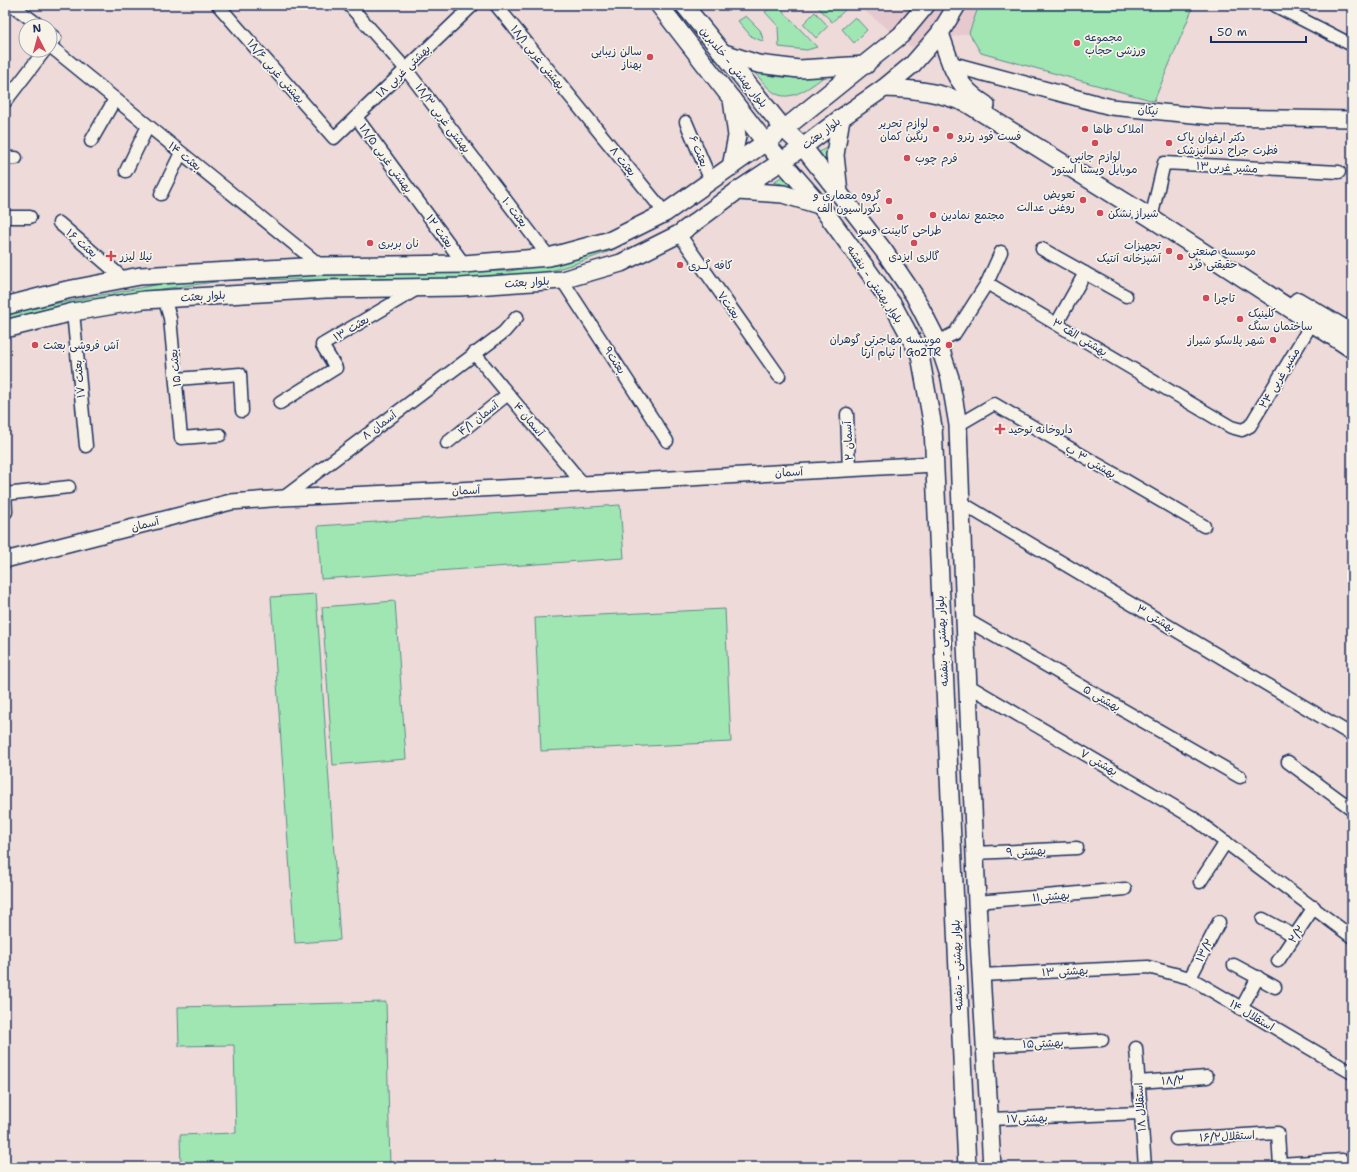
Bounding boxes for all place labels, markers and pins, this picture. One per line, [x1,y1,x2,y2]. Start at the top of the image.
place label: مجموعه ورزشی حجاب [1085,30,1146,58]
marker: مجموعه ورزشی حجاب [1072,38,1082,48]
place label: سالن زیبایی بهناز [591,44,642,72]
marker: سالن زیبایی بهناز [645,52,655,62]
place label: لوازم تحریر رنگین کمان [878,116,928,144]
place label: املاک طاها [1093,122,1144,137]
marker: لوازم تحریر رنگین کمان [931,124,941,134]
marker: املاک طاها [1080,124,1090,134]
place label: فست فود رترو [957,129,1021,144]
place label: دکتر ارغوان پاک فطرت جراح دندانپزشک [1177,130,1278,158]
marker: فست فود رترو [945,131,955,141]
marker: لوازم جانبی موبایل ویستا استور [1090,138,1100,148]
marker: دکتر ارغوان پاک فطرت جراح دندانپزشک [1164,138,1174,148]
place label: لوازم جانبی موبایل ویستا استور [1052,149,1137,177]
place label: فرم چوب [915,151,957,167]
marker: فرم چوب [902,153,912,163]
place label: تعویض روغنی عدالت [1017,187,1076,215]
place label: گروه معماری و دکوراسیون الف [812,188,881,216]
marker: تعویض روغنی عدالت [1078,195,1088,205]
marker: گروه معماری و دکوراسیون الف [884,196,894,206]
place label: شیراز نشکن [1108,206,1159,221]
place label: مجتمع نمادین [941,208,1004,224]
marker: شیراز نشکن [1095,208,1105,218]
marker: مجتمع نمادین [928,210,938,220]
marker: طراحی کابینت وسو [895,212,905,222]
place label: طراحی کابینت وسو [857,223,942,238]
place label: نان بربری [378,236,419,251]
marker: نان بربری [365,238,375,248]
marker: گالری ایزدی [909,238,919,248]
place label: تجهیزات آشپزخانه آنتیک [1097,238,1162,266]
place label: موسسه صنعتی حقیقتی فرد [1188,244,1256,272]
marker: تجهیزات آشپزخانه آنتیک [1164,246,1174,256]
place label: نیلا لیزر [119,249,152,264]
place label: گالری ایزدی [888,249,940,264]
marker: نیلا لیزر [105,250,117,262]
marker: موسسه صنعتی حقیقتی فرد [1175,252,1185,262]
place label: کافه گــری [688,258,733,273]
marker: کافه گــری [675,260,685,270]
place label: تاچرا [1214,291,1236,306]
marker: تاچرا [1201,293,1211,303]
place label: کلینیک ساختمان سنگ [1248,306,1313,334]
marker: کلینیک ساختمان سنگ [1235,314,1245,324]
place label: موسسه مهاجرتی گوهران تیام آرتا | Go2TR [830,332,941,361]
place label: شهر پلاسکو شیراز [1187,333,1265,348]
marker: شهر پلاسکو شیراز [1268,335,1278,345]
place label: آش فروشی بعثت [43,338,120,353]
marker: آش فروشی بعثت [30,340,40,350]
marker: موسسه مهاجرتی گوهران تیام آرتا | Go2TR [944,340,954,350]
place label: داروخانه توحید [1008,422,1073,437]
marker: داروخانه توحید [995,424,1005,434]

